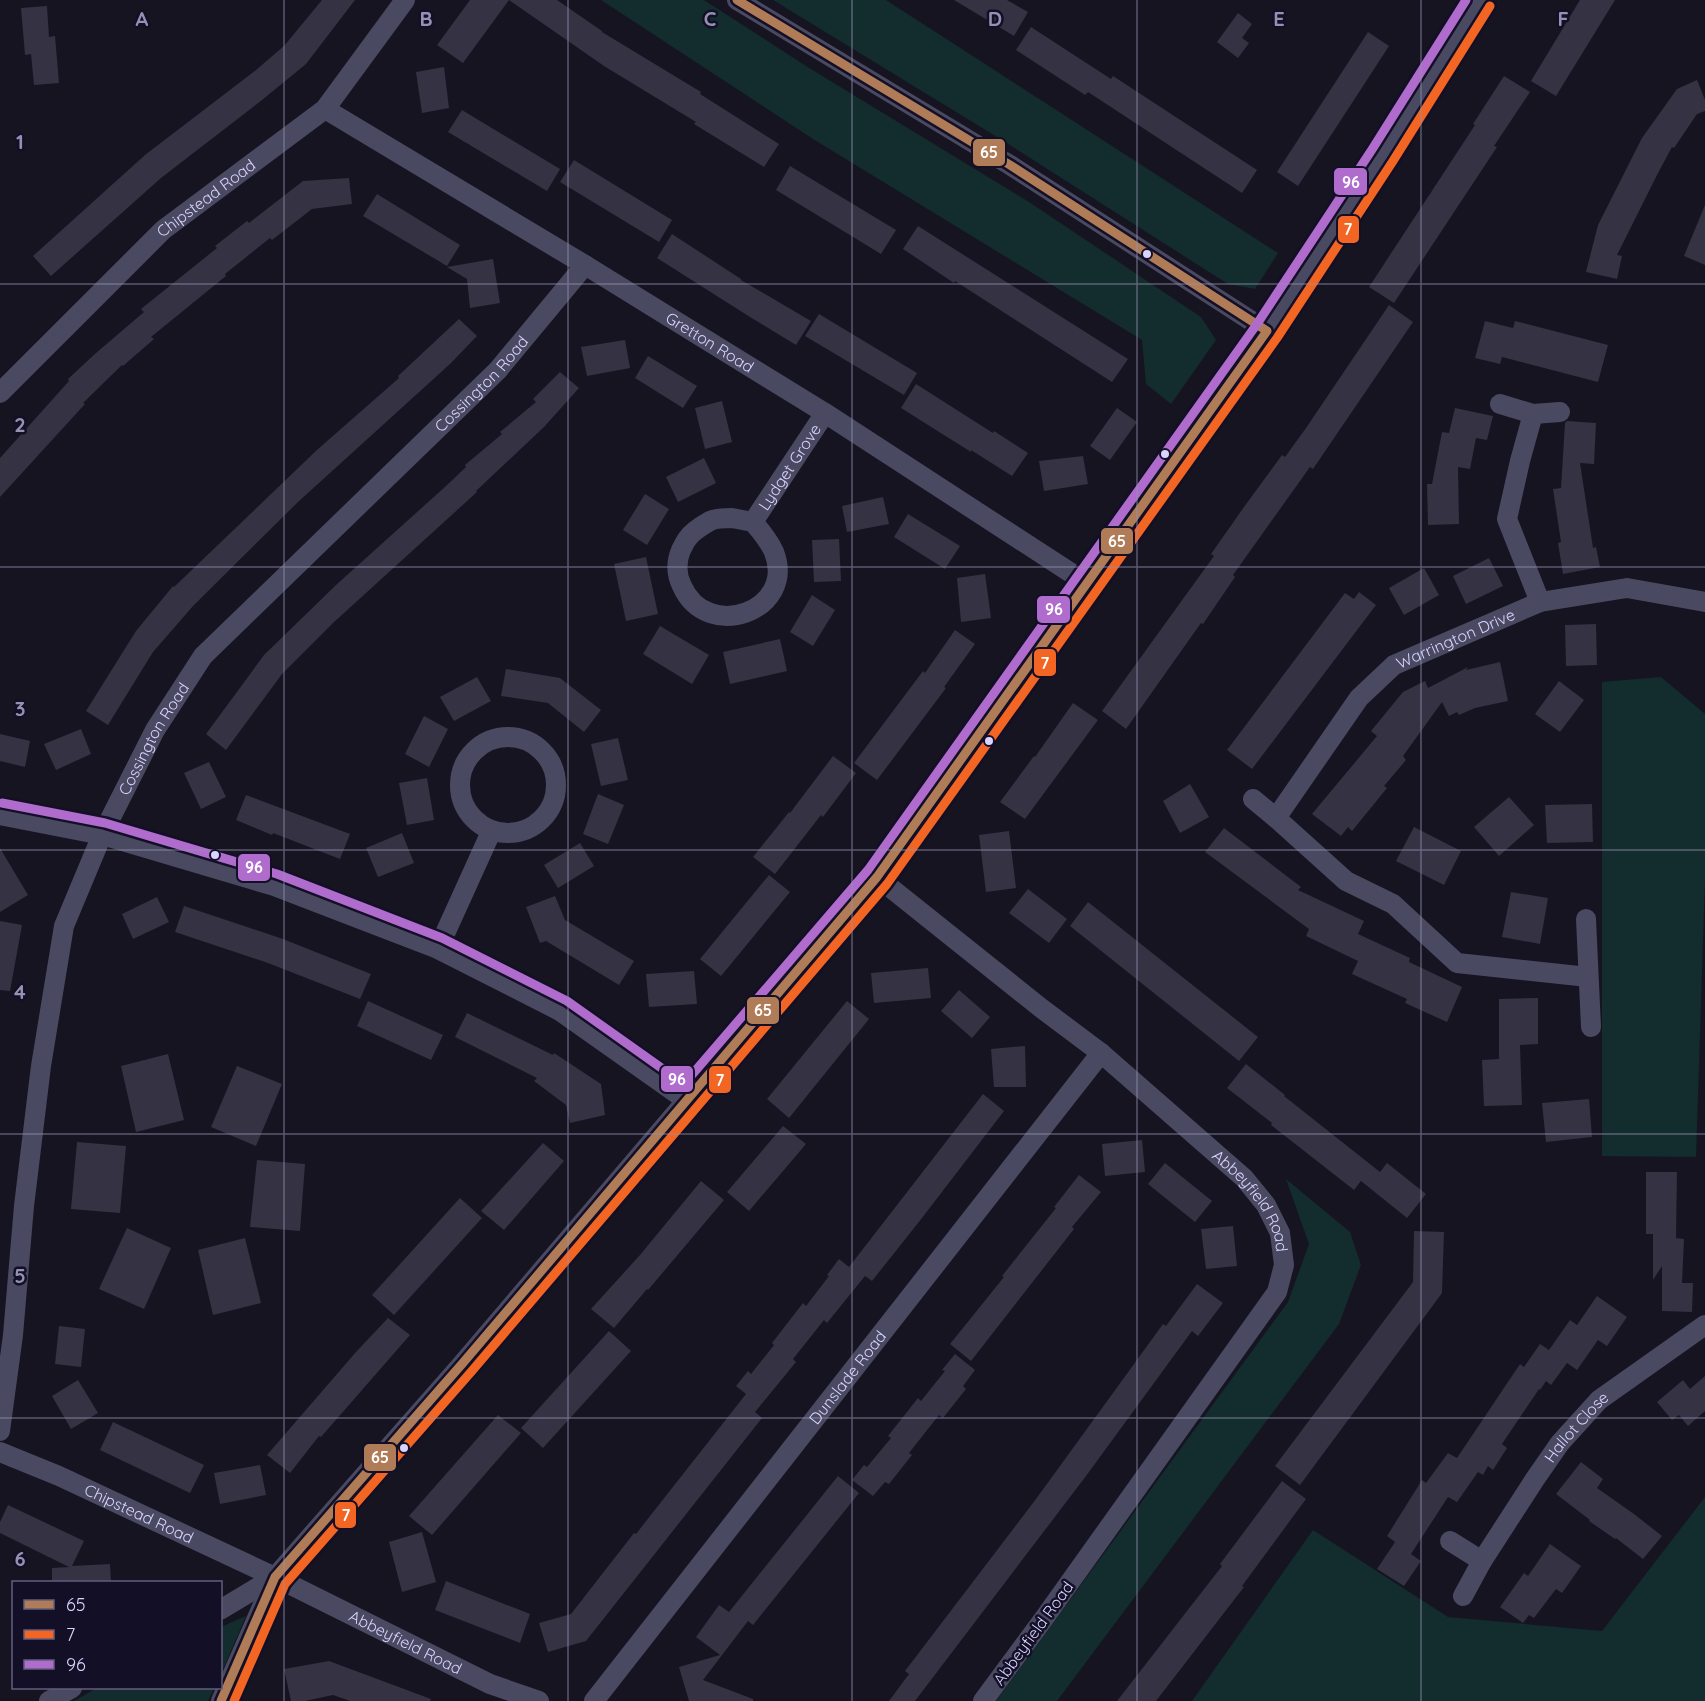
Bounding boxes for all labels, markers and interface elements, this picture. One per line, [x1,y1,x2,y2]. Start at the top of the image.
text: A [136,6,149,31]
text: B [419,6,433,31]
text: C [704,6,717,31]
text: D [988,6,1002,31]
text: E [1273,6,1285,31]
text: F [1557,6,1569,31]
text: 1 [16,129,24,154]
line badge: 65 [972,138,1006,167]
text: 65 [980,142,998,162]
street label: Chipstead Road [152,155,259,241]
line badge: 96 [1333,167,1368,196]
text: 96 [1342,172,1360,192]
line badge: 7 [1337,215,1360,244]
text: 7 [1344,219,1353,239]
unlabelled marker [1141,248,1153,260]
street label: Gretton Road [662,307,758,377]
street label: Cossington Road [430,332,532,436]
text: 2 [14,412,26,437]
street label: Lydget Grove [754,420,825,514]
unlabelled marker [1159,448,1171,460]
line badge: 65 [1100,527,1134,555]
text: 65 [1108,531,1126,551]
line badge: 96 [1036,595,1071,624]
text: 96 [1045,599,1063,619]
street label: Warrington Drive [1393,604,1518,673]
line badge: 7 [1033,648,1057,677]
text: 7 [1041,653,1050,673]
street label: Cossington Road [114,679,193,798]
text: 3 [15,696,25,721]
unlabelled marker [983,735,995,747]
unlabelled marker [209,849,221,861]
line badge: 96 [237,853,271,882]
text: 96 [245,857,263,877]
text: 4 [14,979,26,1004]
line badge: 65 [746,996,780,1025]
text: 65 [754,1000,772,1020]
line badge: 96 [660,1065,694,1093]
line badge: 7 [708,1065,732,1094]
text: 96 [668,1069,686,1089]
text: 7 [716,1070,725,1090]
street label: Abbeyfield Road [1208,1145,1292,1253]
text: 5 [14,1263,26,1288]
street label: Dunslade Road [804,1326,890,1428]
street label: Hallot Close [1540,1387,1612,1466]
unlabelled marker [398,1442,410,1454]
line badge: 65 [363,1443,397,1472]
text: 65 [371,1447,389,1467]
street label: Chipstead Road [81,1479,197,1547]
line badge: 7 [334,1501,357,1529]
text: 7 [342,1505,351,1525]
text: 6 [14,1546,26,1571]
street label: Abbeyfield Road [989,1577,1077,1689]
legend [12,1581,222,1689]
text: 65 [66,1593,86,1616]
street label: Abbeyfield Road [346,1606,465,1678]
text: 7 [66,1623,75,1646]
text: 96 [66,1653,86,1676]

